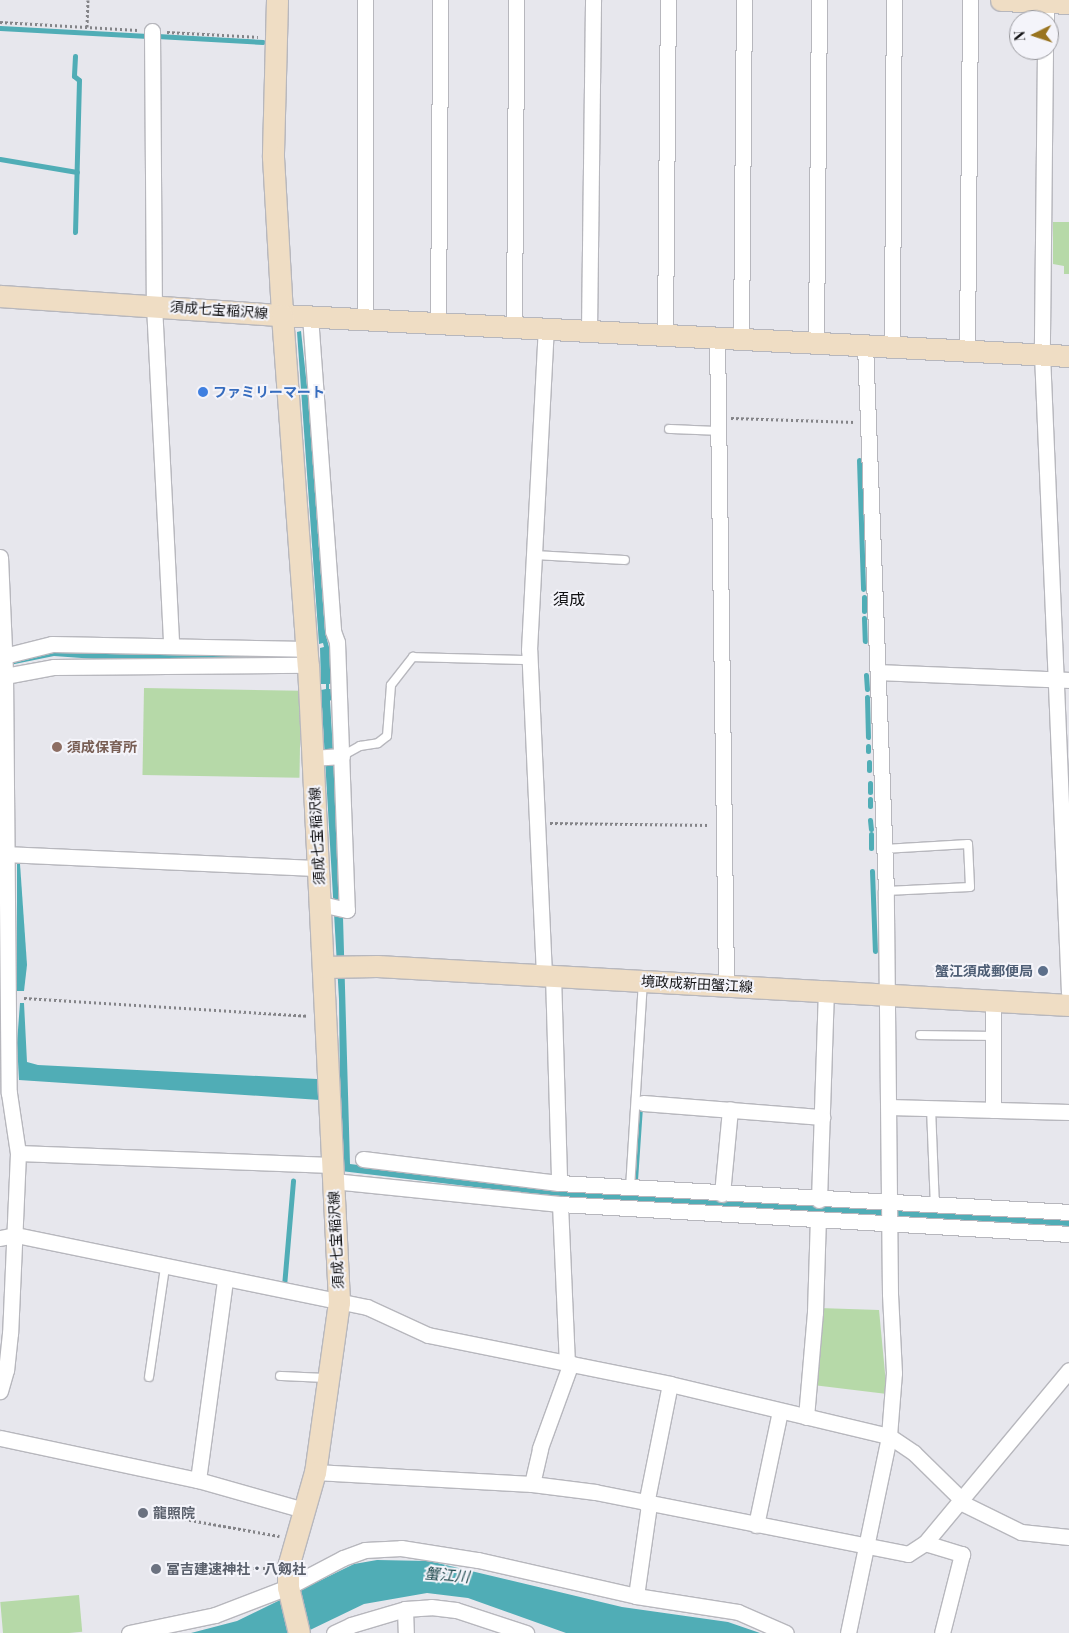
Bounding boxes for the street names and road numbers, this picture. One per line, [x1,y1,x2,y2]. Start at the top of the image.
street label: 須成七宝稲沢線 [170,298,268,322]
street label: 須成七宝稲沢線 [306,787,328,885]
street label: 境政成新田蟹江線 [641,973,753,995]
street label: 須成七宝稲沢線 [325,1191,347,1289]

